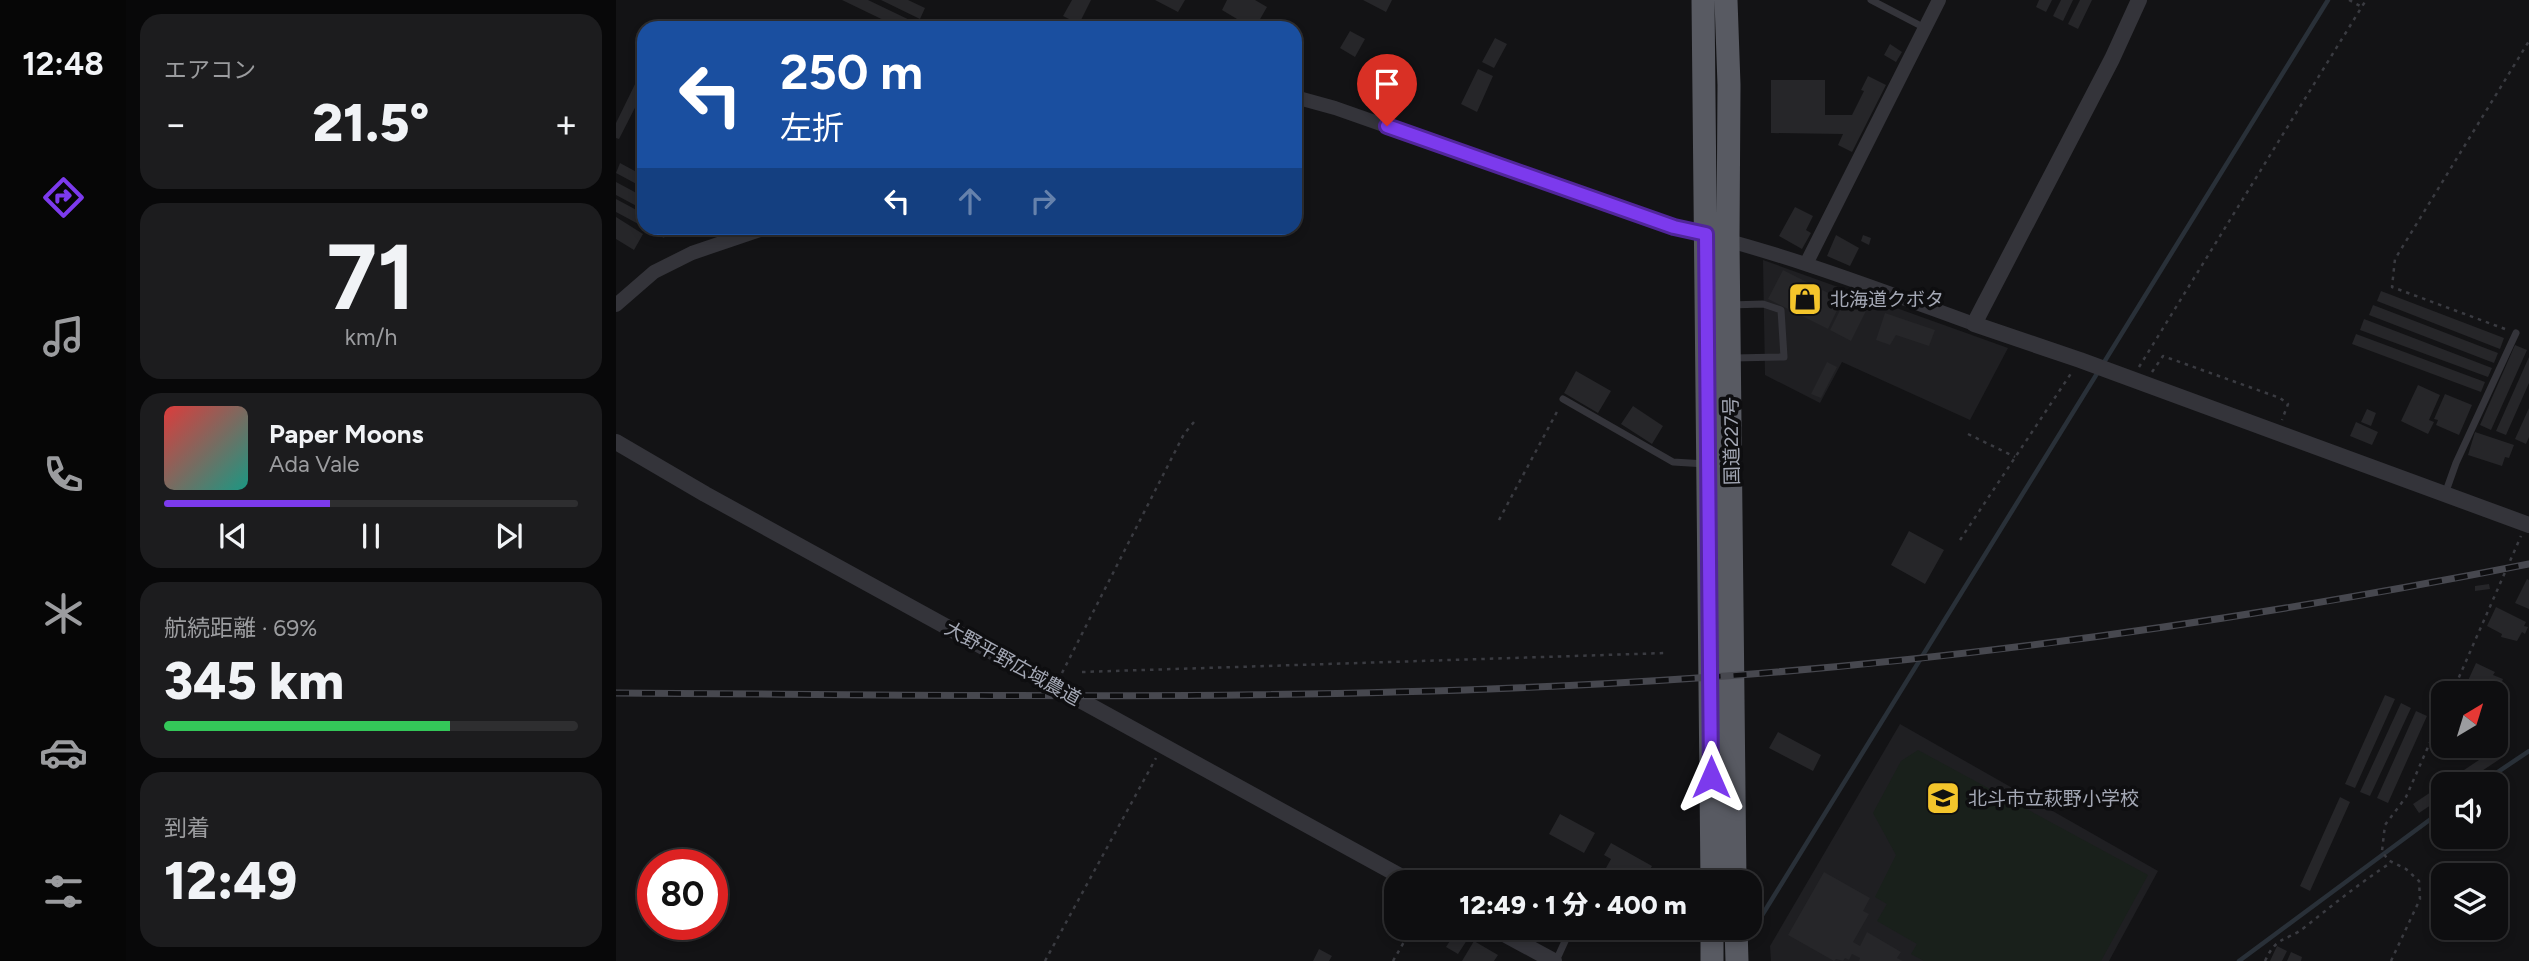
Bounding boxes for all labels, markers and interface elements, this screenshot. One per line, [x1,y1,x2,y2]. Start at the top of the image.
text: 250 m [780,42,923,101]
text: 12:48 [22,45,104,83]
icon: left [665,49,756,140]
pin [1357,54,1417,126]
text: エアコン [164,56,256,84]
icon: arrive [1368,65,1406,103]
text: 21.5° [313,92,429,154]
text: − [164,101,188,147]
text: + [554,101,578,147]
text: 左折 [780,109,844,147]
icon: directions [39,173,88,222]
icon: left [878,182,916,220]
icon: ahead [951,182,989,220]
icon: right [1024,182,1062,220]
text: 71 [327,223,416,332]
shop icon: 北海道クボタ [1786,280,1824,318]
place label: 北海道クボタ [1830,288,1944,311]
icon: music [39,312,88,361]
text: km/h [345,323,397,351]
street label: 国道227号 [1719,397,1744,485]
text: Paper Moons [269,418,424,450]
icon: phone [39,450,88,499]
text: Ada Vale [269,450,360,478]
icon: previous [214,517,252,555]
icon: pause [352,517,390,555]
icon: next [490,517,528,555]
icon: climate [39,589,88,638]
text: 航続距離 · 69% [164,614,317,642]
street label: 大野平野広域農道 [941,617,1085,710]
text: 345 km [164,650,344,712]
north arrow [2431,681,2508,758]
map controls [2431,681,2508,940]
icon: car [39,728,88,777]
position arrow [1674,740,1748,814]
button: sound [2431,772,2508,849]
school or university icon: 北斗市立萩野小学校 [1924,779,1962,817]
place label: 北斗市立萩野小学校 [1968,787,2139,810]
text: 到着 [164,814,210,842]
speed limit sign: 80 [637,849,728,940]
text: 12:49 [164,850,297,912]
button: layers [2431,863,2508,940]
icon: filters [39,867,88,916]
text: 12:49 · 1 分 · 400 m [1459,889,1687,921]

